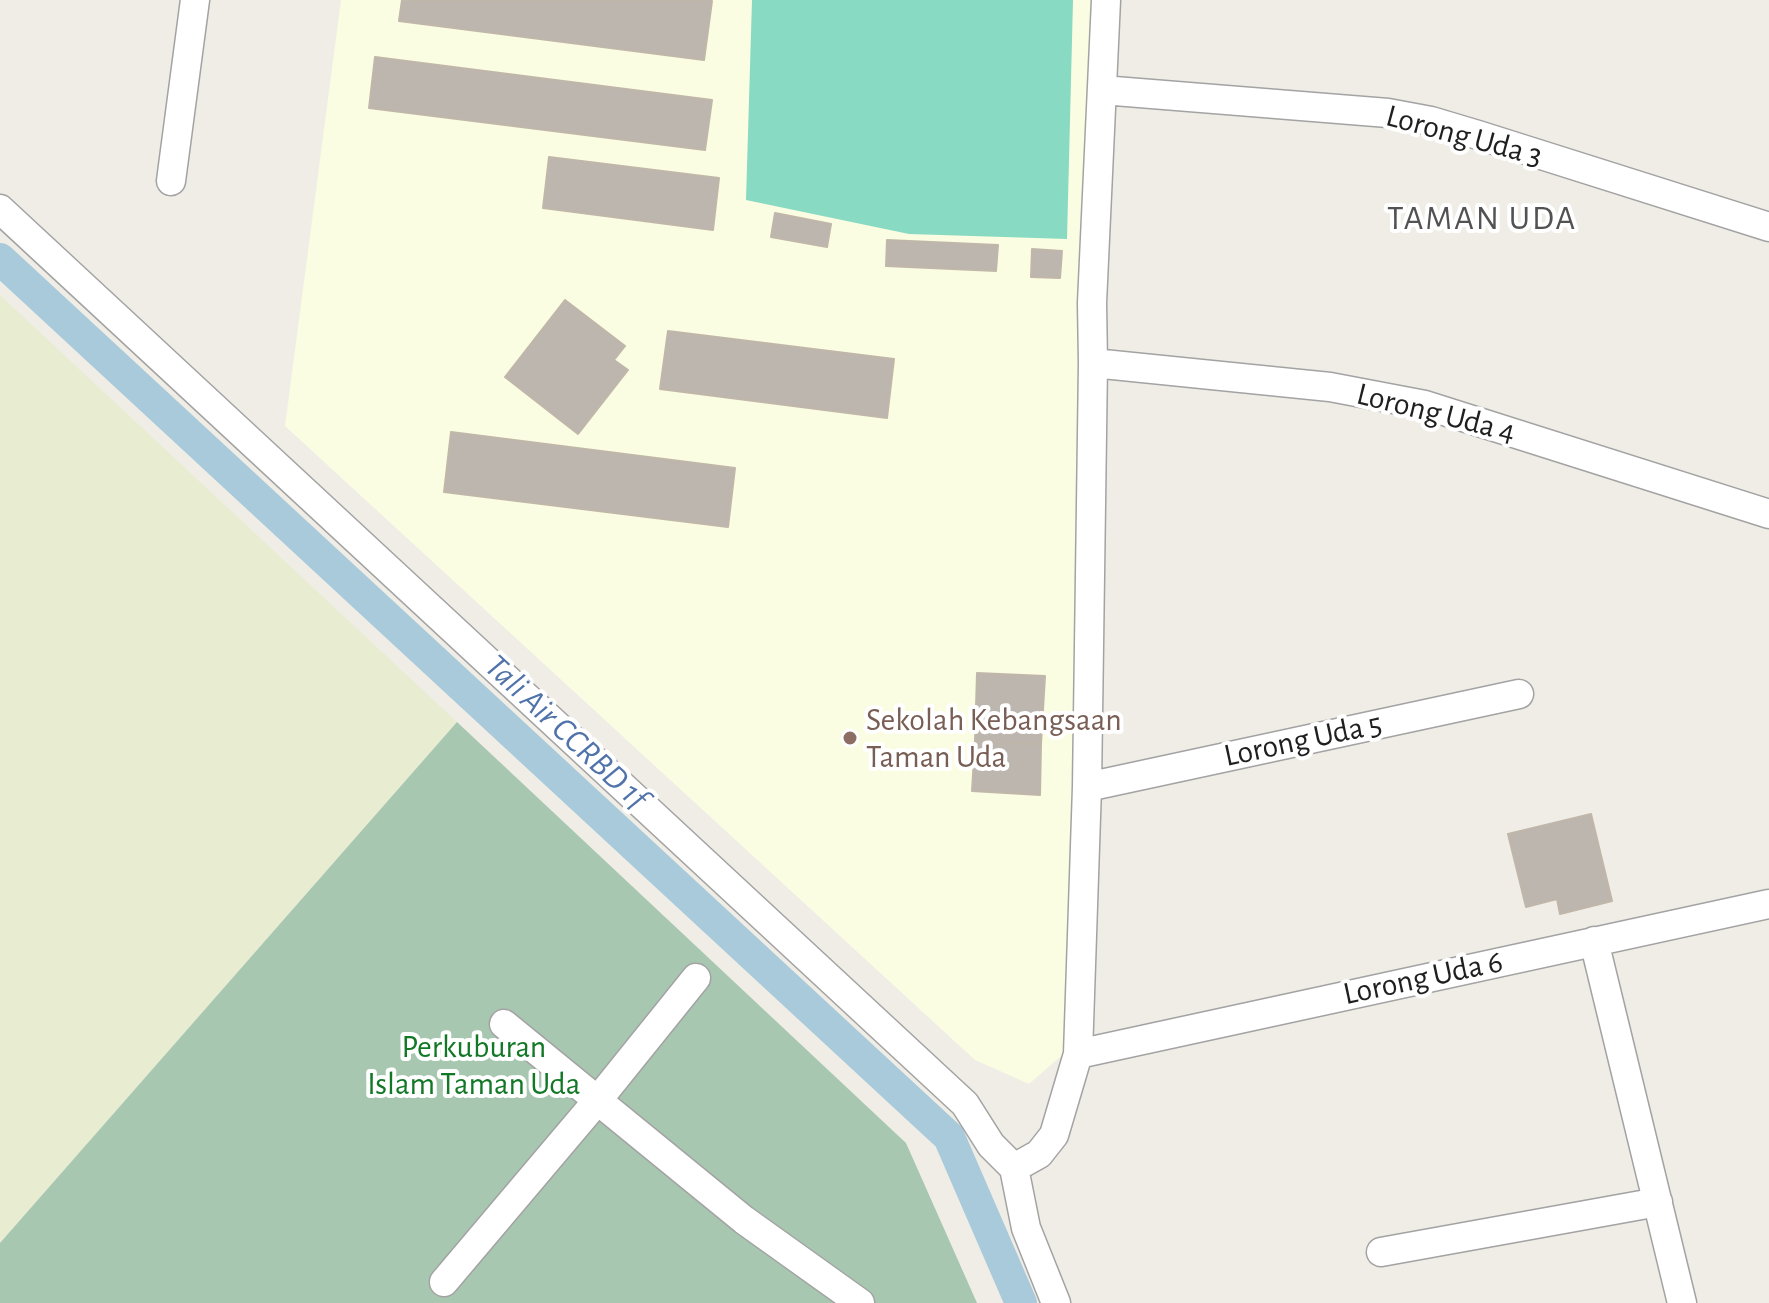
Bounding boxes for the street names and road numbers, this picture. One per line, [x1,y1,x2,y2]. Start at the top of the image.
street label: Lorong Uda 3 [1382,97,1546,175]
street label: Lorong Uda 4 [1353,375,1519,451]
street label: Lorong Uda 5 [1221,705,1385,775]
street label: Lorong Uda 6 [1340,942,1506,1014]

